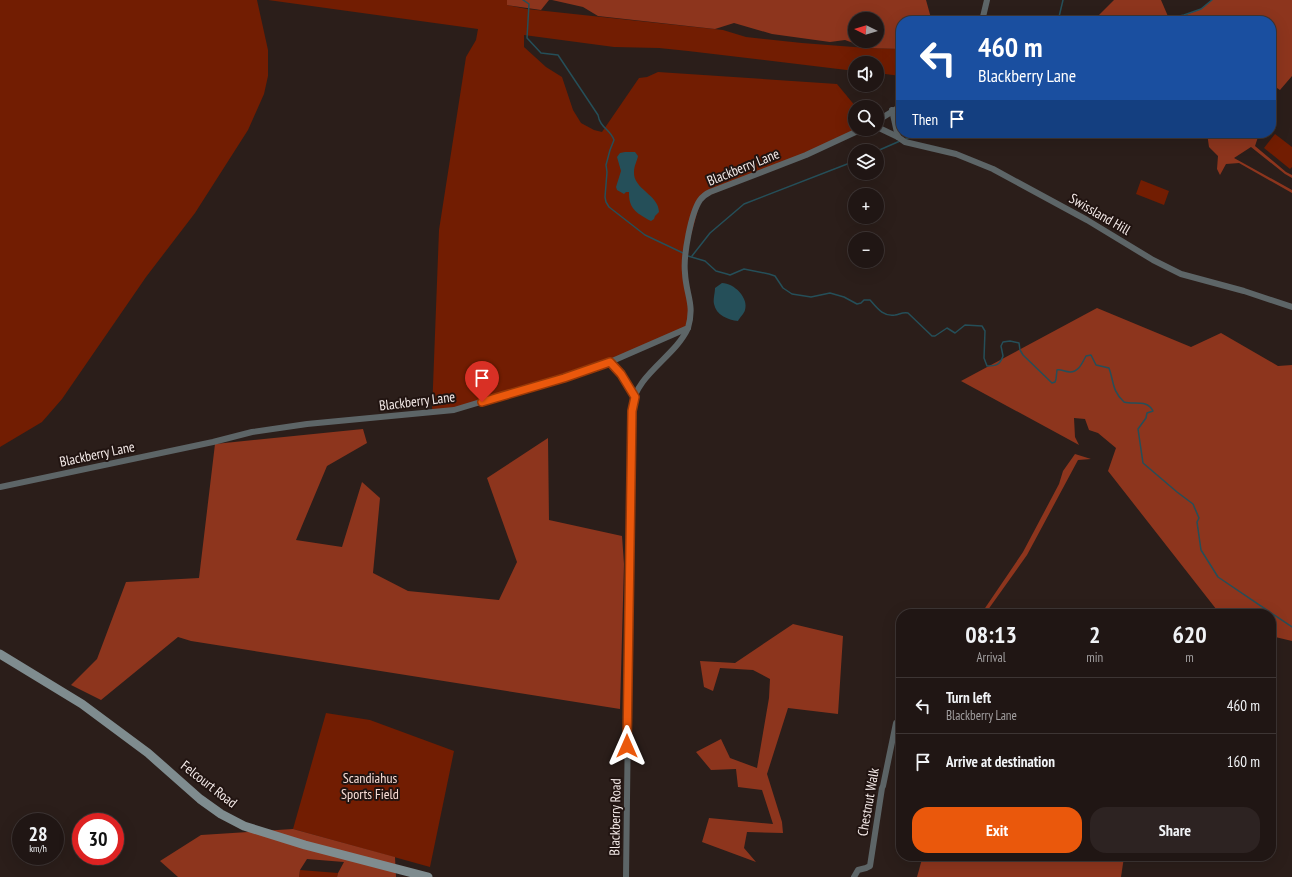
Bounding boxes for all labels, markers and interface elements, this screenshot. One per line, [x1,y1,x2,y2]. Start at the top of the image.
north arrow [848,12,884,48]
map controls [848,12,884,268]
text: 460 m [978,28,1042,65]
icon: left [912,32,964,84]
button: sound [848,56,884,92]
text: Blackberry Lane [978,64,1076,87]
button: search [848,100,884,136]
icon: arrive [946,108,968,130]
text: Then [912,110,938,129]
street label: Blackberry Lane [704,144,782,190]
button: layers [848,144,884,180]
button: + [848,188,884,224]
street label: Swissland Hill [1066,189,1135,239]
button: − [848,232,884,268]
pin [465,361,499,402]
icon: arrive [471,367,493,389]
street label: Blackberry Lane [378,387,456,415]
street label: Blackberry Lane [58,437,136,471]
text: 08:13 [965,619,1017,650]
text: 2 [1089,619,1100,650]
text: 620 [1172,619,1207,650]
text: Arrival [976,649,1006,666]
text: min [1086,649,1103,666]
text: m [1185,649,1194,666]
text: Turn left [946,688,991,707]
icon: left [912,695,934,717]
text: 460 m [1227,696,1260,715]
text: Blackberry Lane [946,707,1017,724]
position arrow [606,725,648,767]
icon: arrive [912,751,934,773]
text: Arrive at destination [946,752,1055,771]
text: 160 m [1227,752,1260,771]
street label: Felcourt Road [177,756,241,812]
street label: Chestnut Walk [853,766,883,838]
park label: Scandiahus Sports Field [341,769,399,803]
street label: Blackberry Road [605,778,625,856]
button: Exit [912,807,1082,853]
button: Share [1090,807,1260,853]
speed limit sign: 30 [72,813,124,865]
text: 28 [28,821,48,847]
text: km/h [29,842,47,855]

